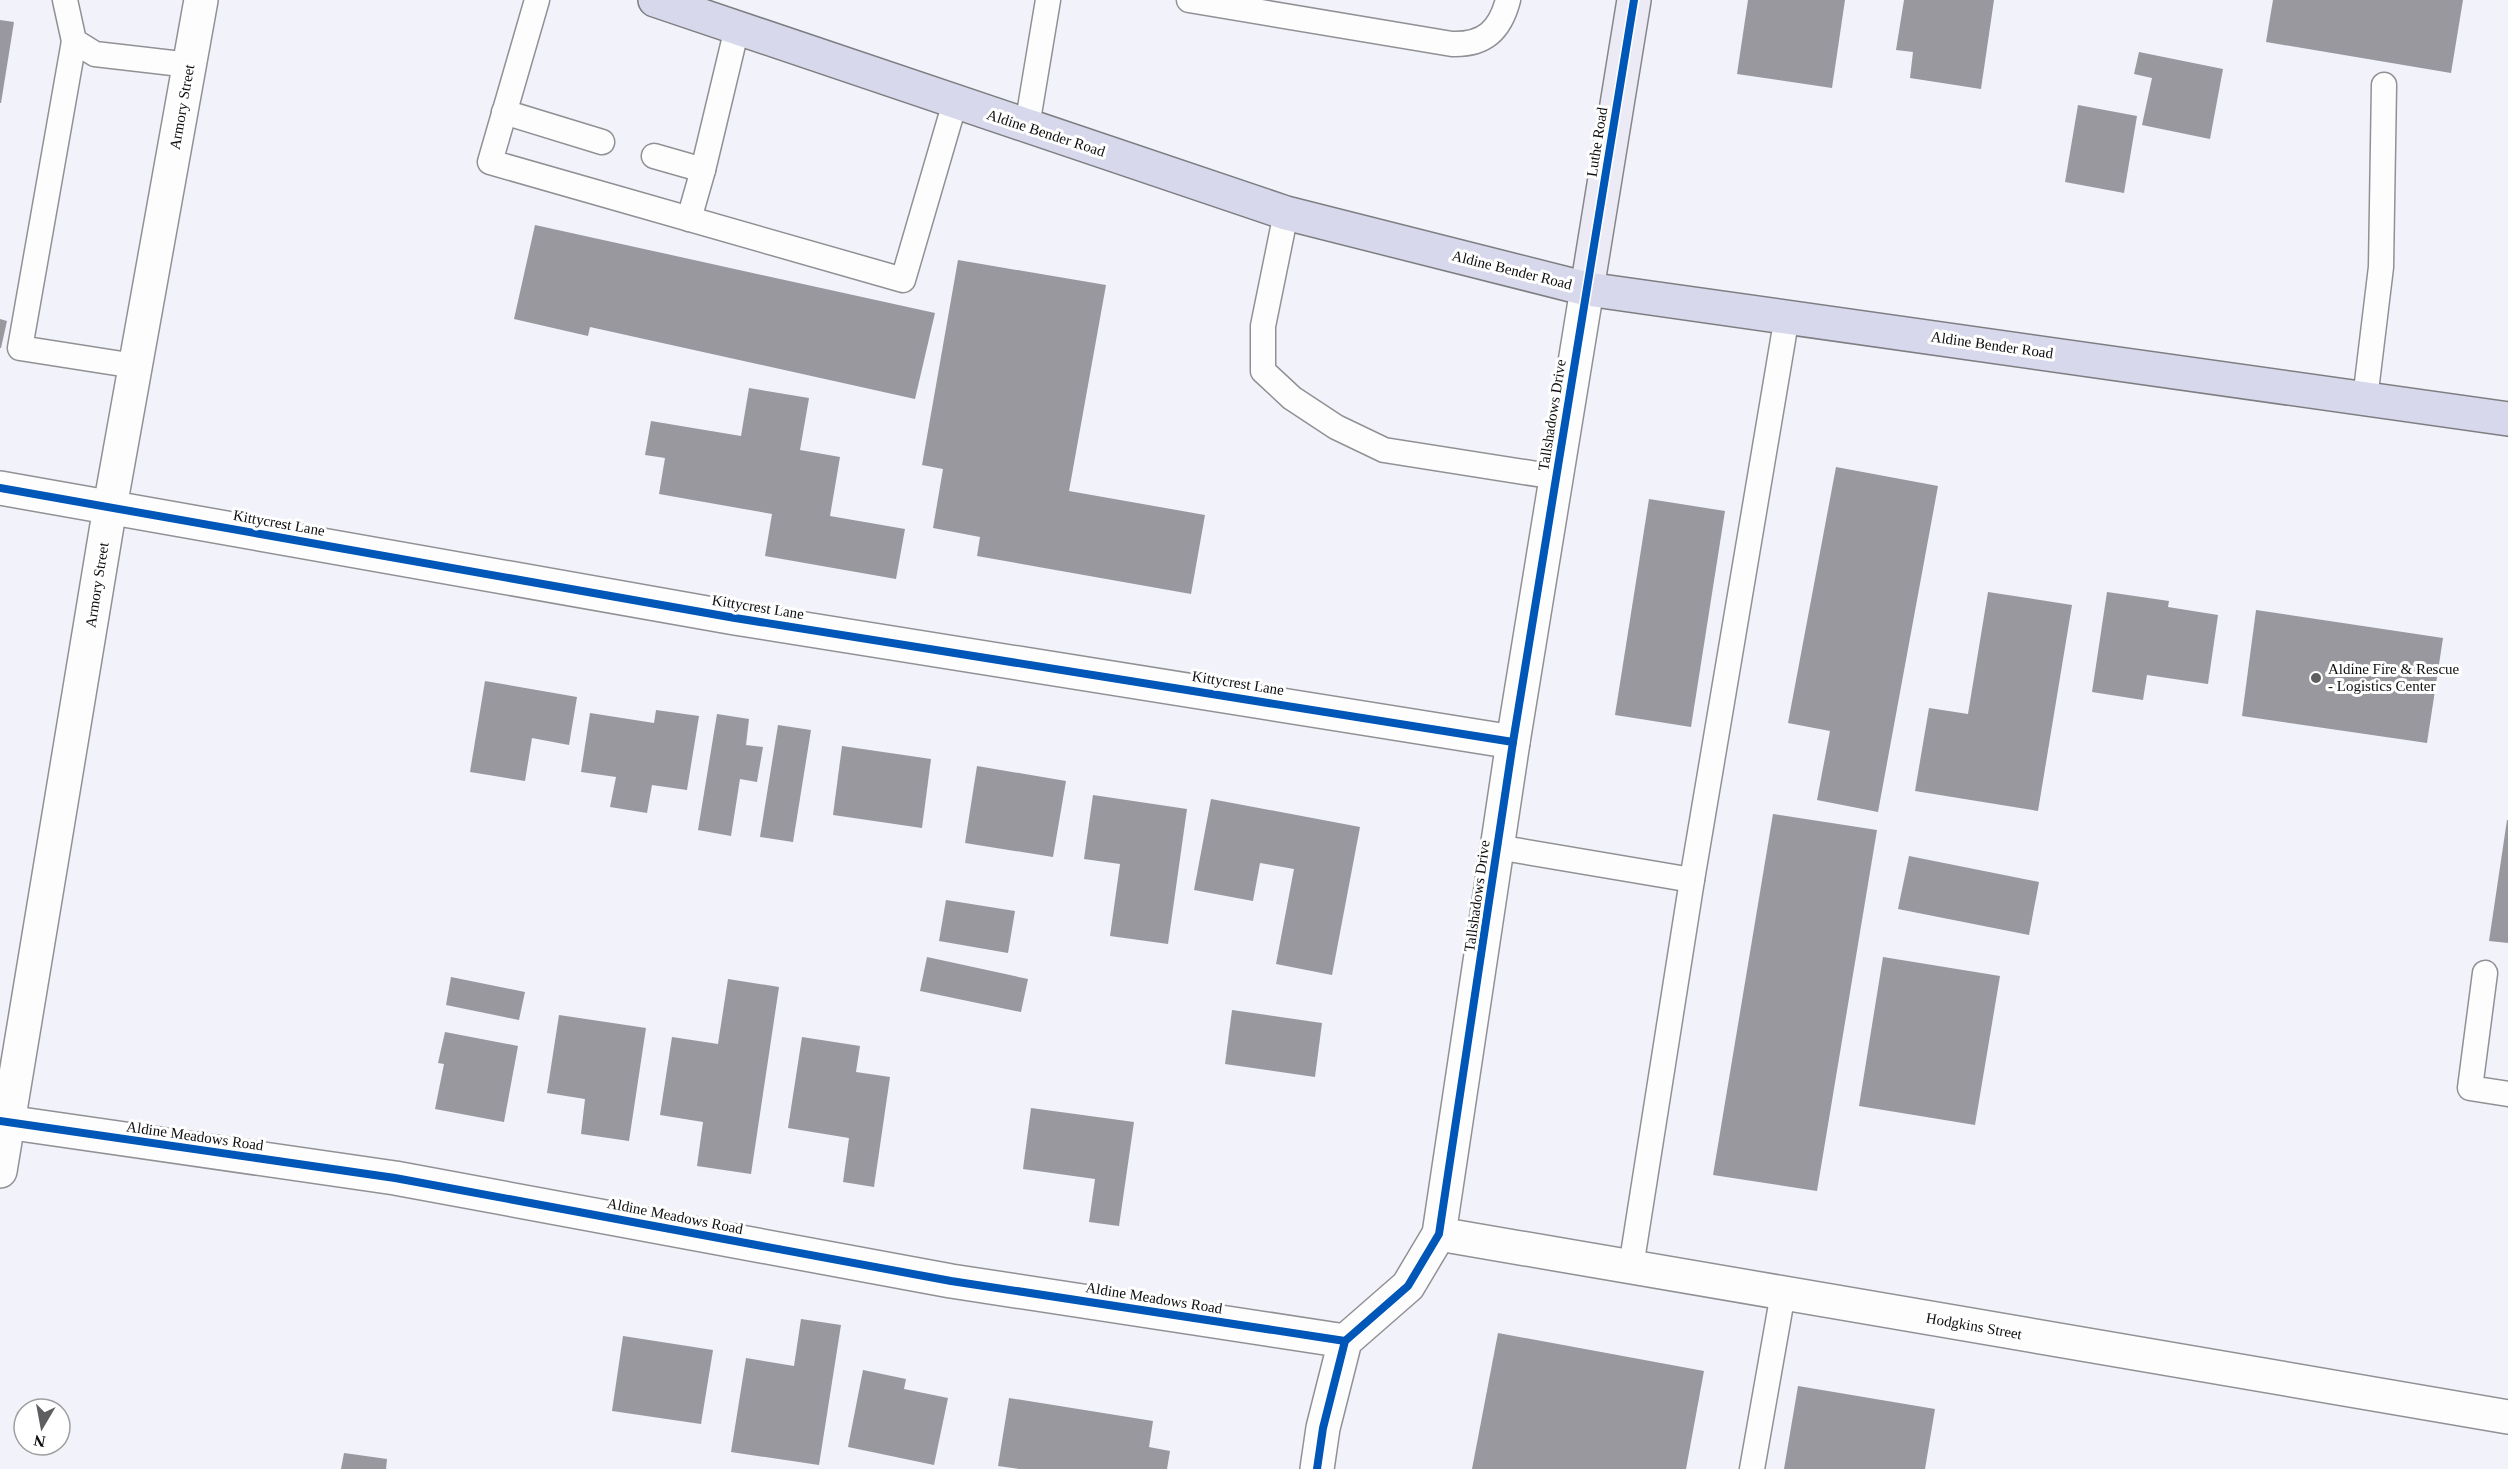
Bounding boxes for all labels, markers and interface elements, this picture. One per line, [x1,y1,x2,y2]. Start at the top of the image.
street label: Armory Street [167,62,198,151]
street label: Luthe Road [1584,105,1610,178]
street label: Aldine Bender Road [985,106,1108,160]
street label: Aldine Bender Road [1450,247,1574,293]
street label: Aldine Bender Road [1930,328,2055,362]
street label: Tallshadows Drive [1535,358,1569,472]
street label: Kittycrest Lane [232,507,326,539]
street label: Armory Street [82,540,112,629]
street label: Kittycrest Lane [711,592,805,622]
place label: Aldine Fire & Rescue - Logistics Center [2328,661,2460,694]
street label: Kittycrest Lane [1191,668,1285,698]
marker: Aldine Fire & Rescue - Logistics Center [2309,671,2323,685]
street label: Tallshadows Drive [1461,839,1493,953]
street label: Aldine Meadows Road [125,1118,265,1154]
street label: Aldine Meadows Road [606,1195,745,1237]
street label: Aldine Meadows Road [1084,1279,1224,1317]
street label: Hodgkins Street [1925,1310,2024,1342]
north arrow [12,1397,72,1457]
text: N [32,1432,47,1451]

